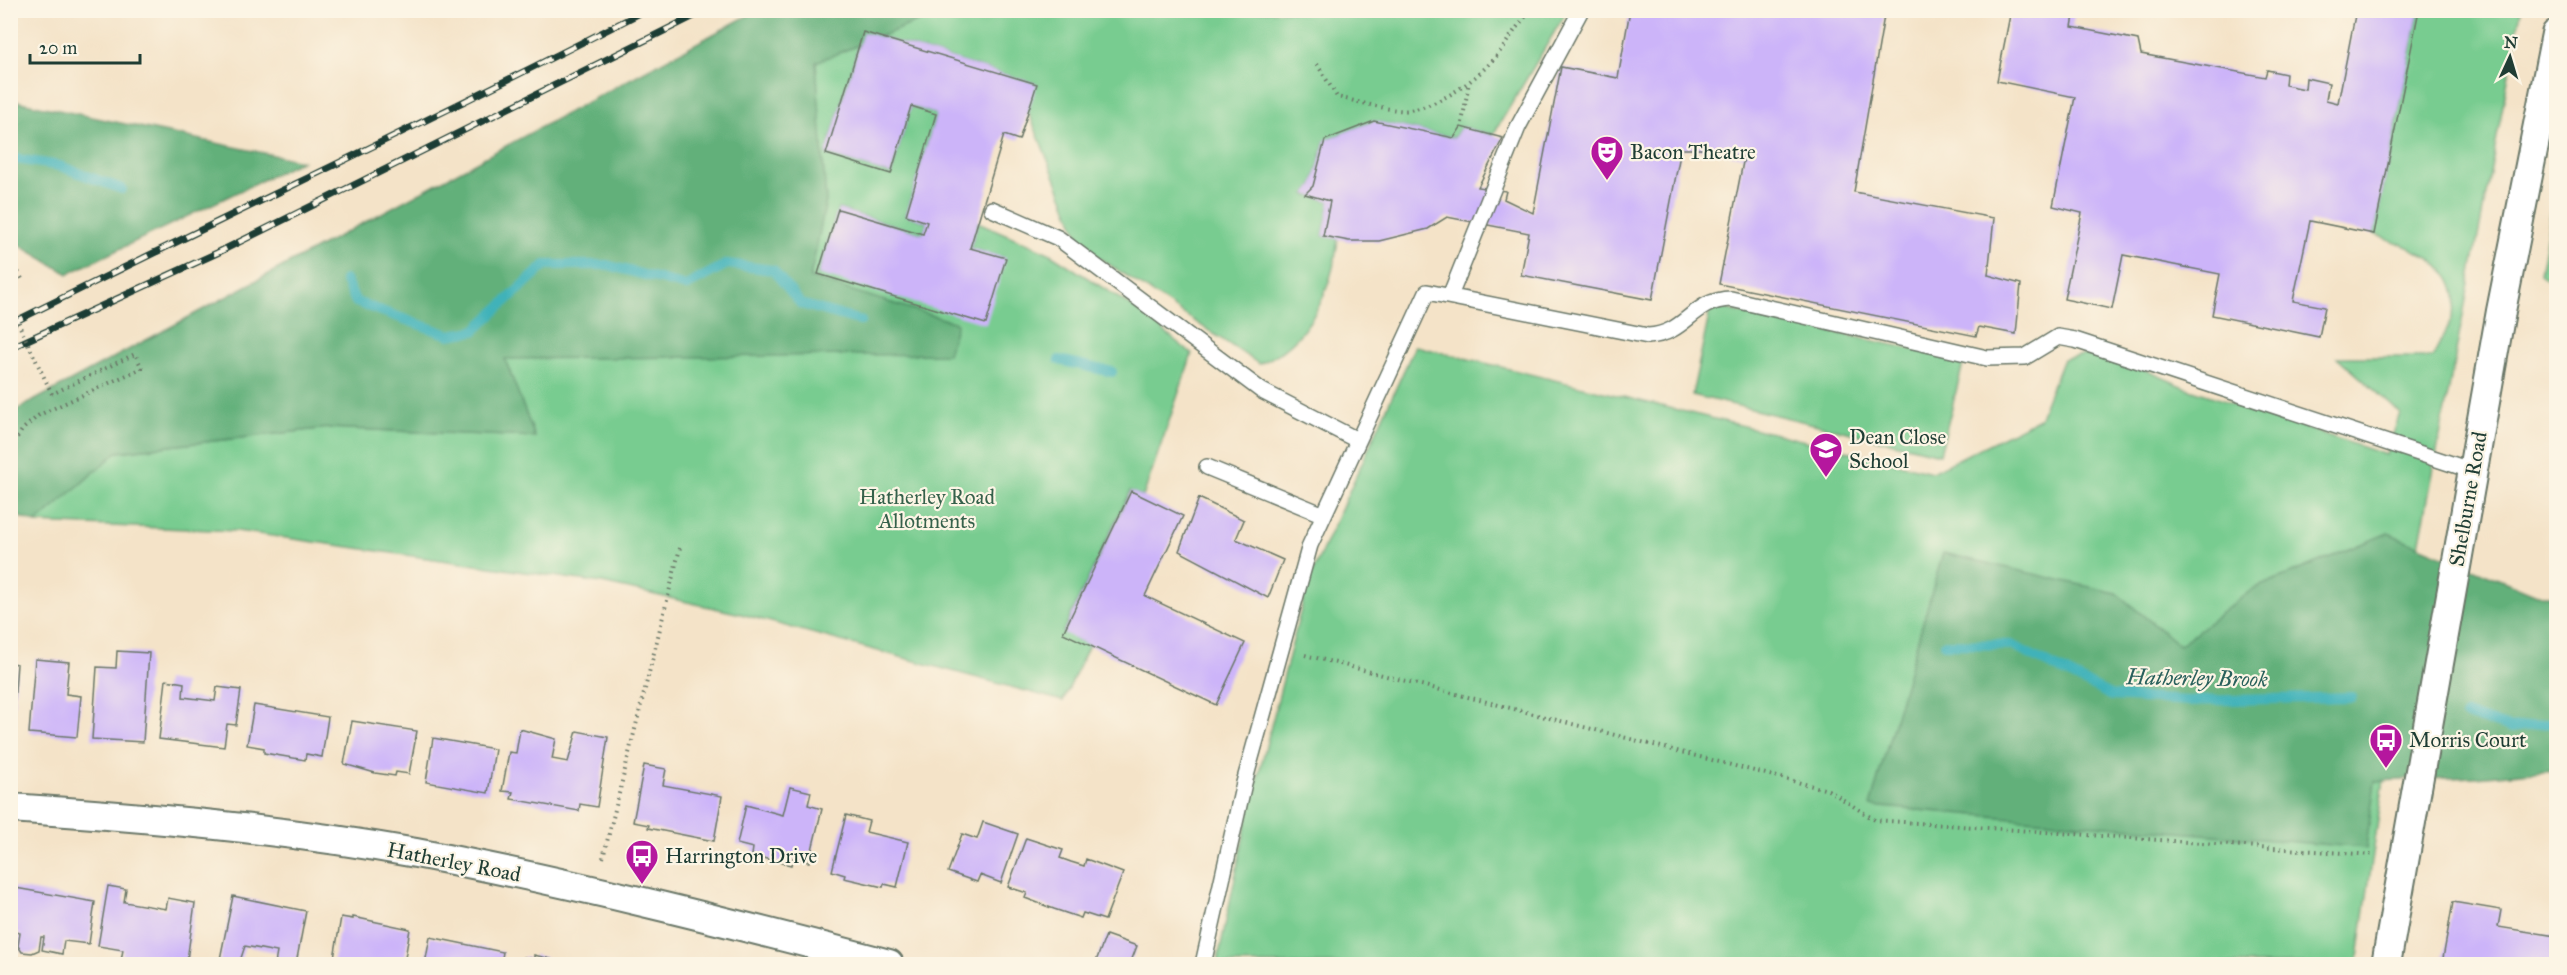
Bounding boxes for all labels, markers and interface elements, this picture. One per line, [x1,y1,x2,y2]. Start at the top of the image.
scale bar [30,27,140,65]
north arrow [2480,27,2540,87]
text: N [2504,33,2519,53]
text: 20 m [39,37,77,59]
theatre icon: Bacon Theatre [1589,134,1625,181]
place label: Bacon Theatre [1630,139,1756,165]
place label: Dean Close School [1849,424,1946,474]
street label: Shelburne Road [2443,429,2493,569]
school or university icon: Dean Close School [1808,431,1844,478]
park label: Hatherley Road Allotments [859,484,995,534]
water label: Hatherley Brook [2125,663,2268,693]
bus stop icon: Morris Court [2368,722,2404,769]
place label: Morris Court [2409,727,2527,753]
street label: Hatherley Road [385,836,524,888]
bus stop icon: Harrington Drive [624,838,660,885]
place label: Harrington Drive [665,843,818,869]

